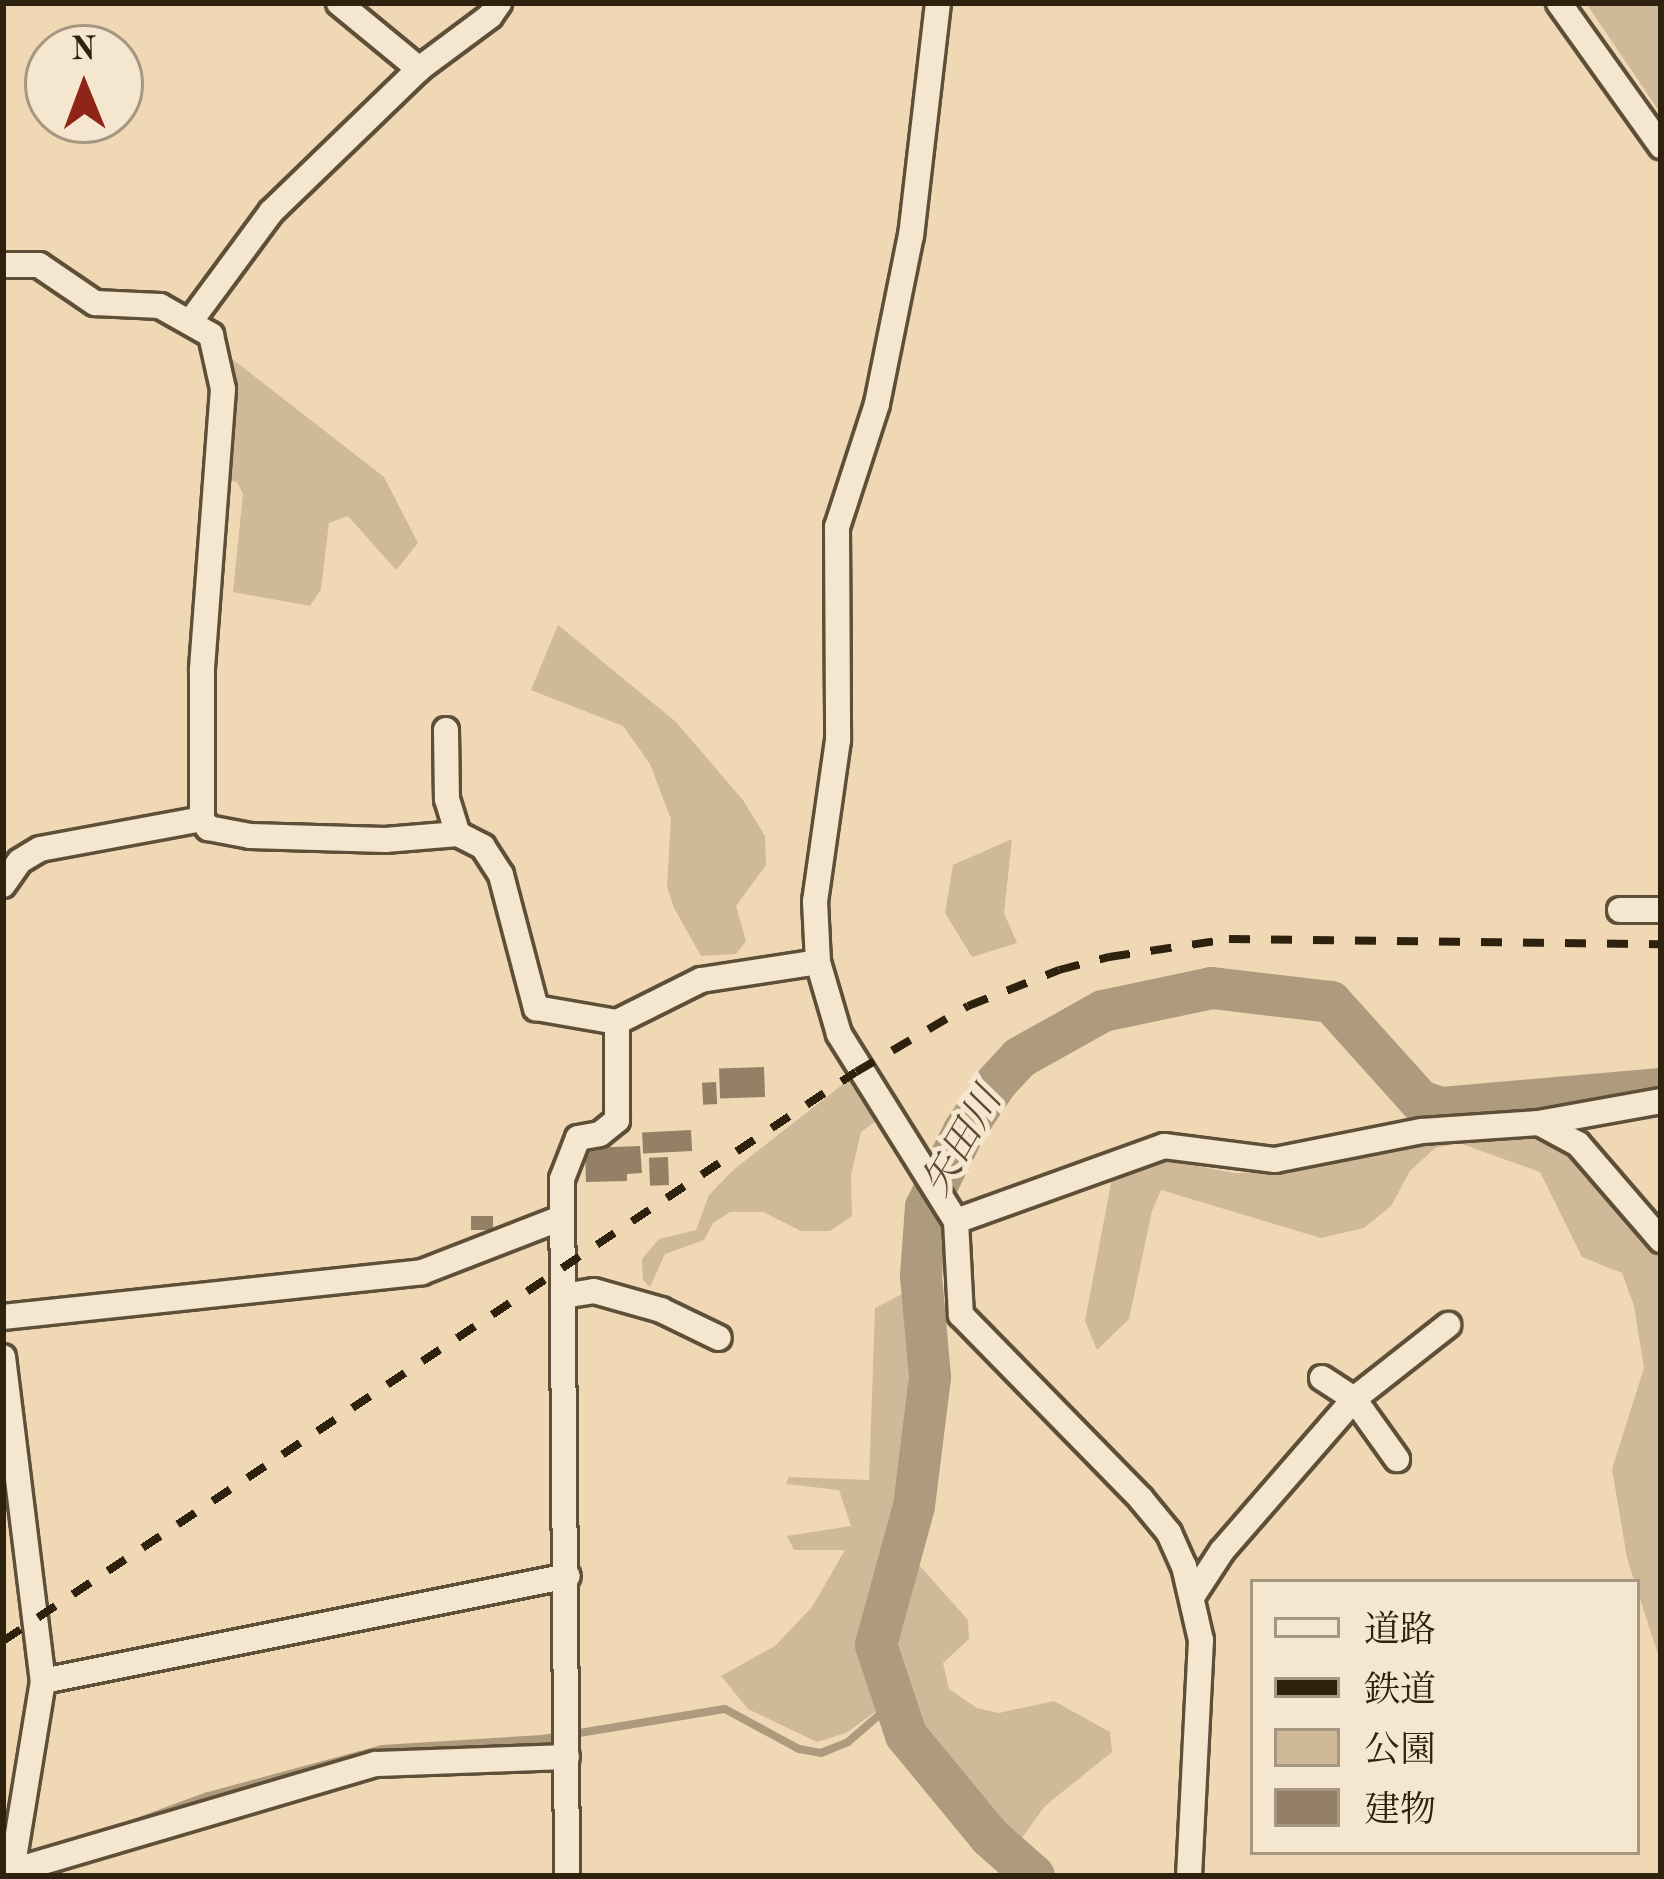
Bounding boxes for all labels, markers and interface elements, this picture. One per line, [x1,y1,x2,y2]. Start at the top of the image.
north arrow [24,24,144,144]
text: N [71,34,96,67]
water label: 矢田川 [914,1081,1014,1205]
legend [1250,1579,1640,1855]
text: 道路 [1364,1614,1436,1650]
text: 鉄道 [1364,1674,1436,1710]
text: 公園 [1364,1734,1436,1770]
text: 建物 [1364,1794,1436,1830]

